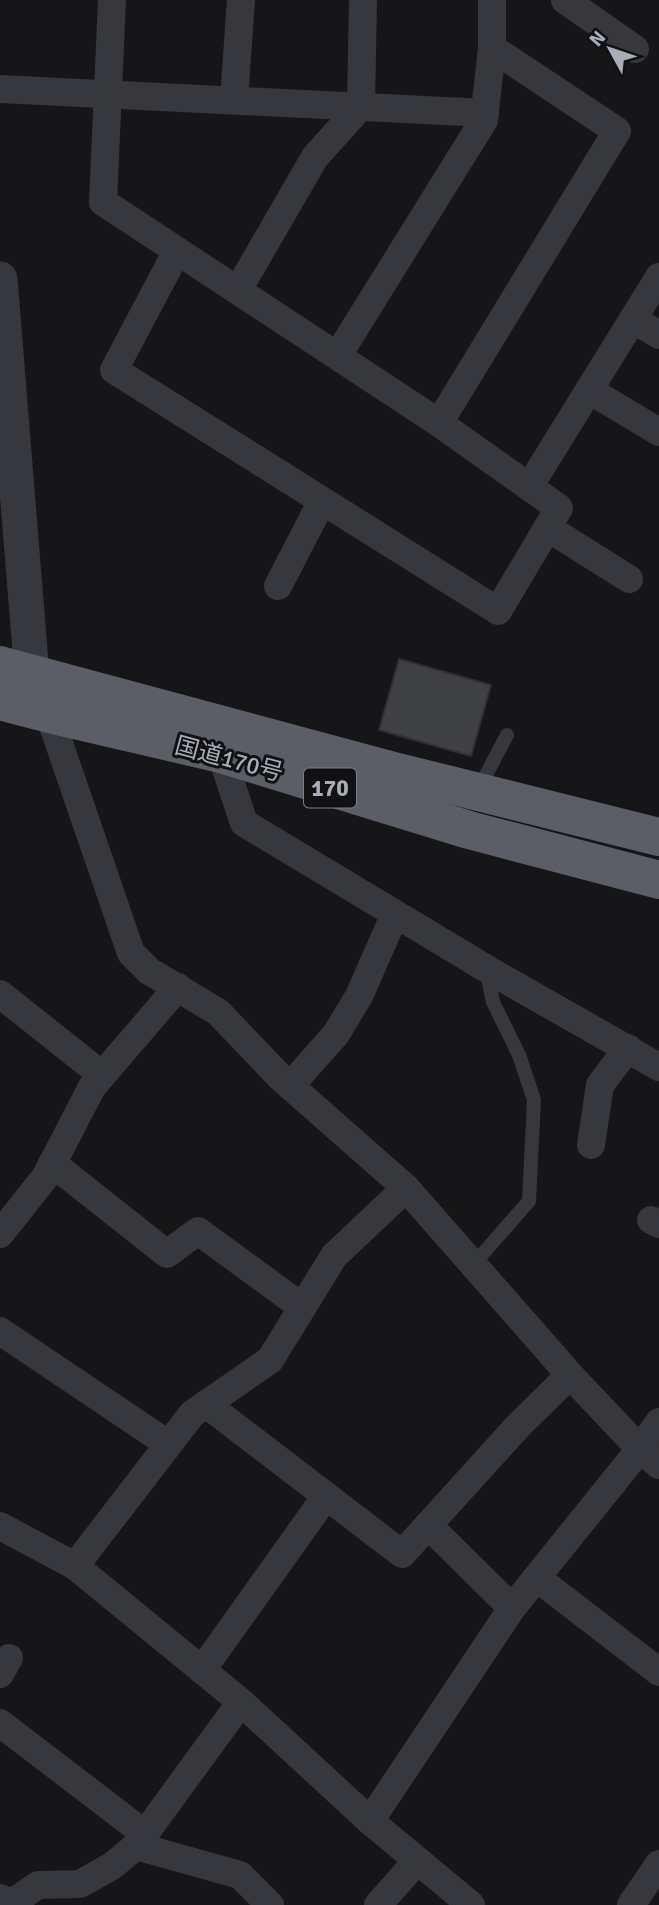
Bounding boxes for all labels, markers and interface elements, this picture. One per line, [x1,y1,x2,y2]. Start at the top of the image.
north arrow [575,14,645,84]
text: N [584,26,611,51]
street label: 国道170号 [172,730,286,788]
road number: 170 [304,768,356,808]

